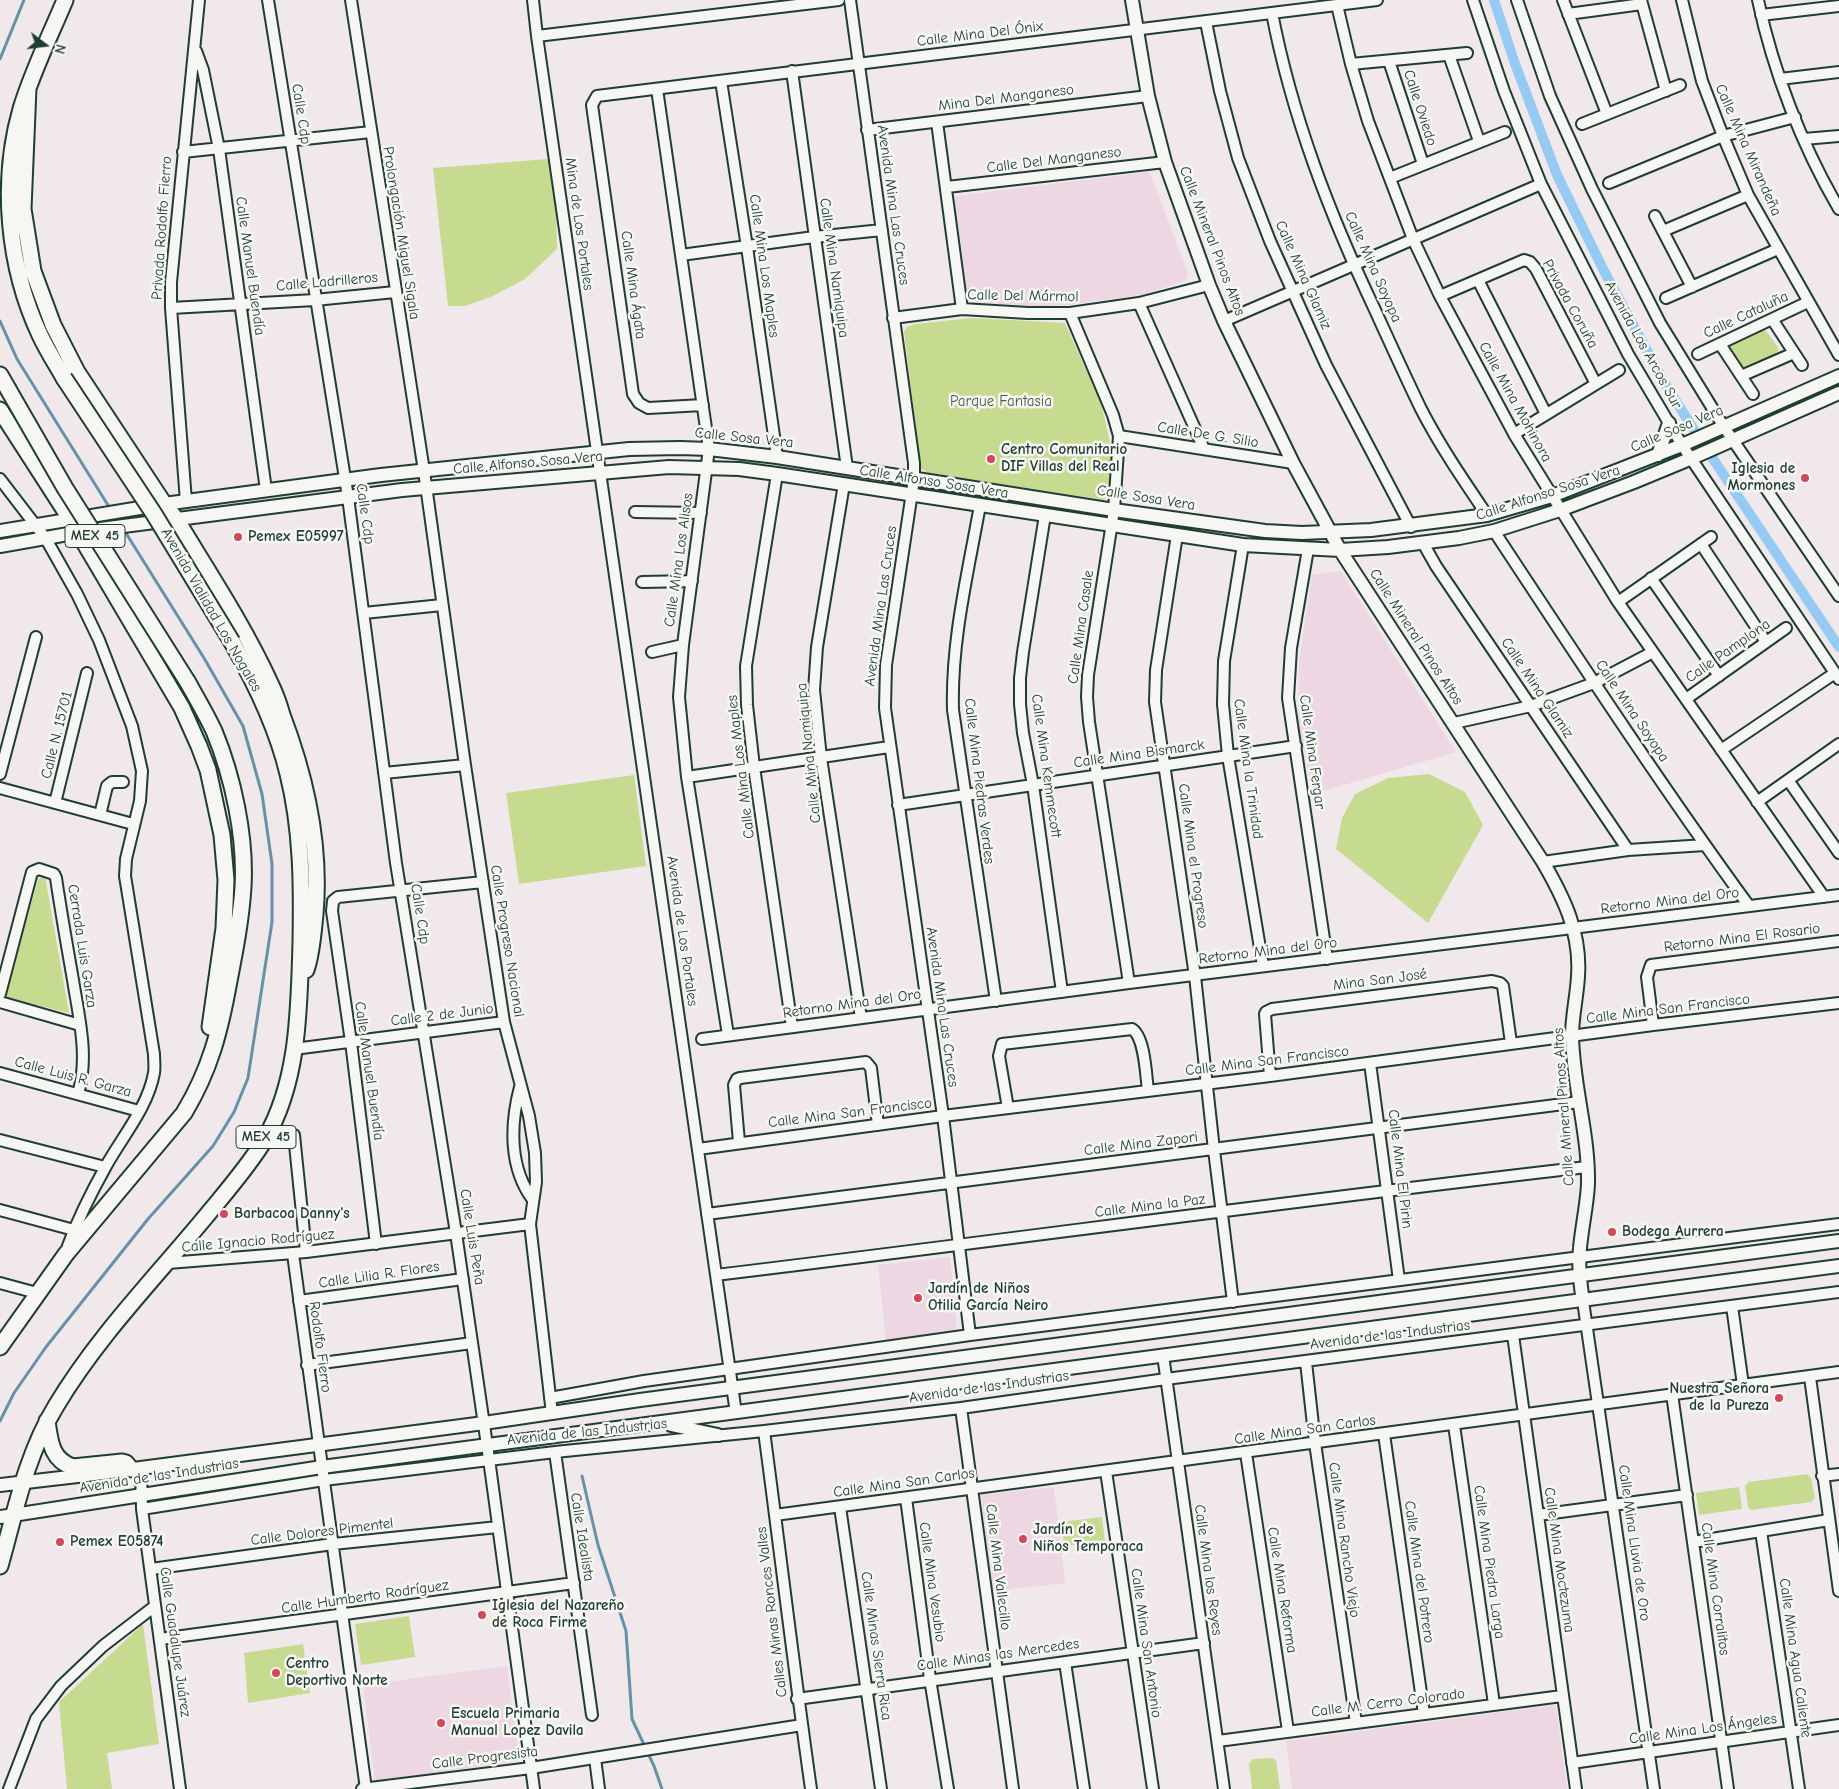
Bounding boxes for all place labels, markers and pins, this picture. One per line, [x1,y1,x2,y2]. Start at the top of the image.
place label: Centro Comunitario DIF Villas del Real [1001,441,1127,476]
marker: Centro Comunitario DIF Villas del Real [985,453,997,465]
place label: Iglesia de Mormones [1728,460,1795,495]
marker: Iglesia de Mormones [1799,472,1811,484]
place label: Pemex E05997 [248,528,344,546]
marker: Pemex E05997 [232,531,244,543]
place label: Barbacoa Danny's [234,1205,350,1223]
marker: Barbacoa Danny's [218,1208,230,1220]
place label: Bodega Aurrera [1622,1223,1724,1241]
marker: Bodega Aurrera [1606,1226,1618,1238]
place label: Jardín de Niños Otilia García Neiro [928,1280,1048,1315]
marker: Jardín de Niños Otilia García Neiro [912,1292,924,1304]
place label: Nuestra Señora de la Pureza [1670,1380,1769,1415]
marker: Nuestra Señora de la Pureza [1773,1392,1785,1404]
place label: Jardín de Niños Temporaca [1033,1521,1143,1556]
place label: Pemex E05874 [70,1533,163,1551]
marker: Jardín de Niños Temporaca [1017,1533,1029,1545]
marker: Pemex E05874 [54,1536,66,1548]
place label: Iglesia del Nazareño de Roca Firme [492,1597,624,1632]
marker: Iglesia del Nazareño de Roca Firme [476,1609,488,1621]
place label: Centro Deportivo Norte [286,1655,388,1690]
marker: Centro Deportivo Norte [270,1667,282,1679]
place label: Escuela Primaria Manual Lopez Davila [451,1705,584,1740]
marker: Escuela Primaria Manual Lopez Davila [435,1717,447,1729]

